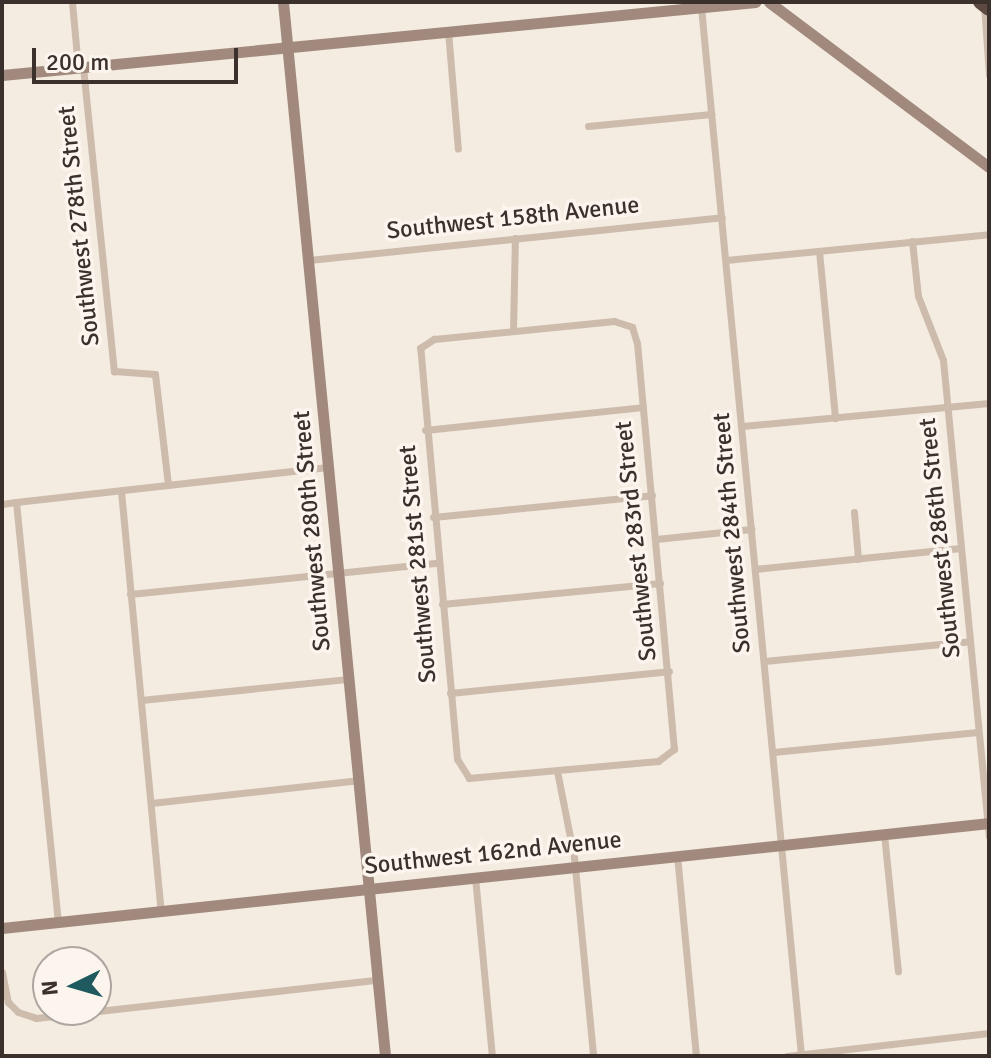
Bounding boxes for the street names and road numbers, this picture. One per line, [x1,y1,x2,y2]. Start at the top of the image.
street label: Southwest 278th Street [52,104,106,348]
street label: Southwest 158th Avenue [385,190,641,246]
street label: Southwest 280th Street [287,409,337,653]
street label: Southwest 284th Street [707,411,757,655]
street label: Southwest 286th Street [913,416,967,660]
street label: Southwest 283rd Street [609,420,663,662]
street label: Southwest 281st Street [393,444,443,684]
street label: Southwest 162nd Avenue [363,825,623,881]

